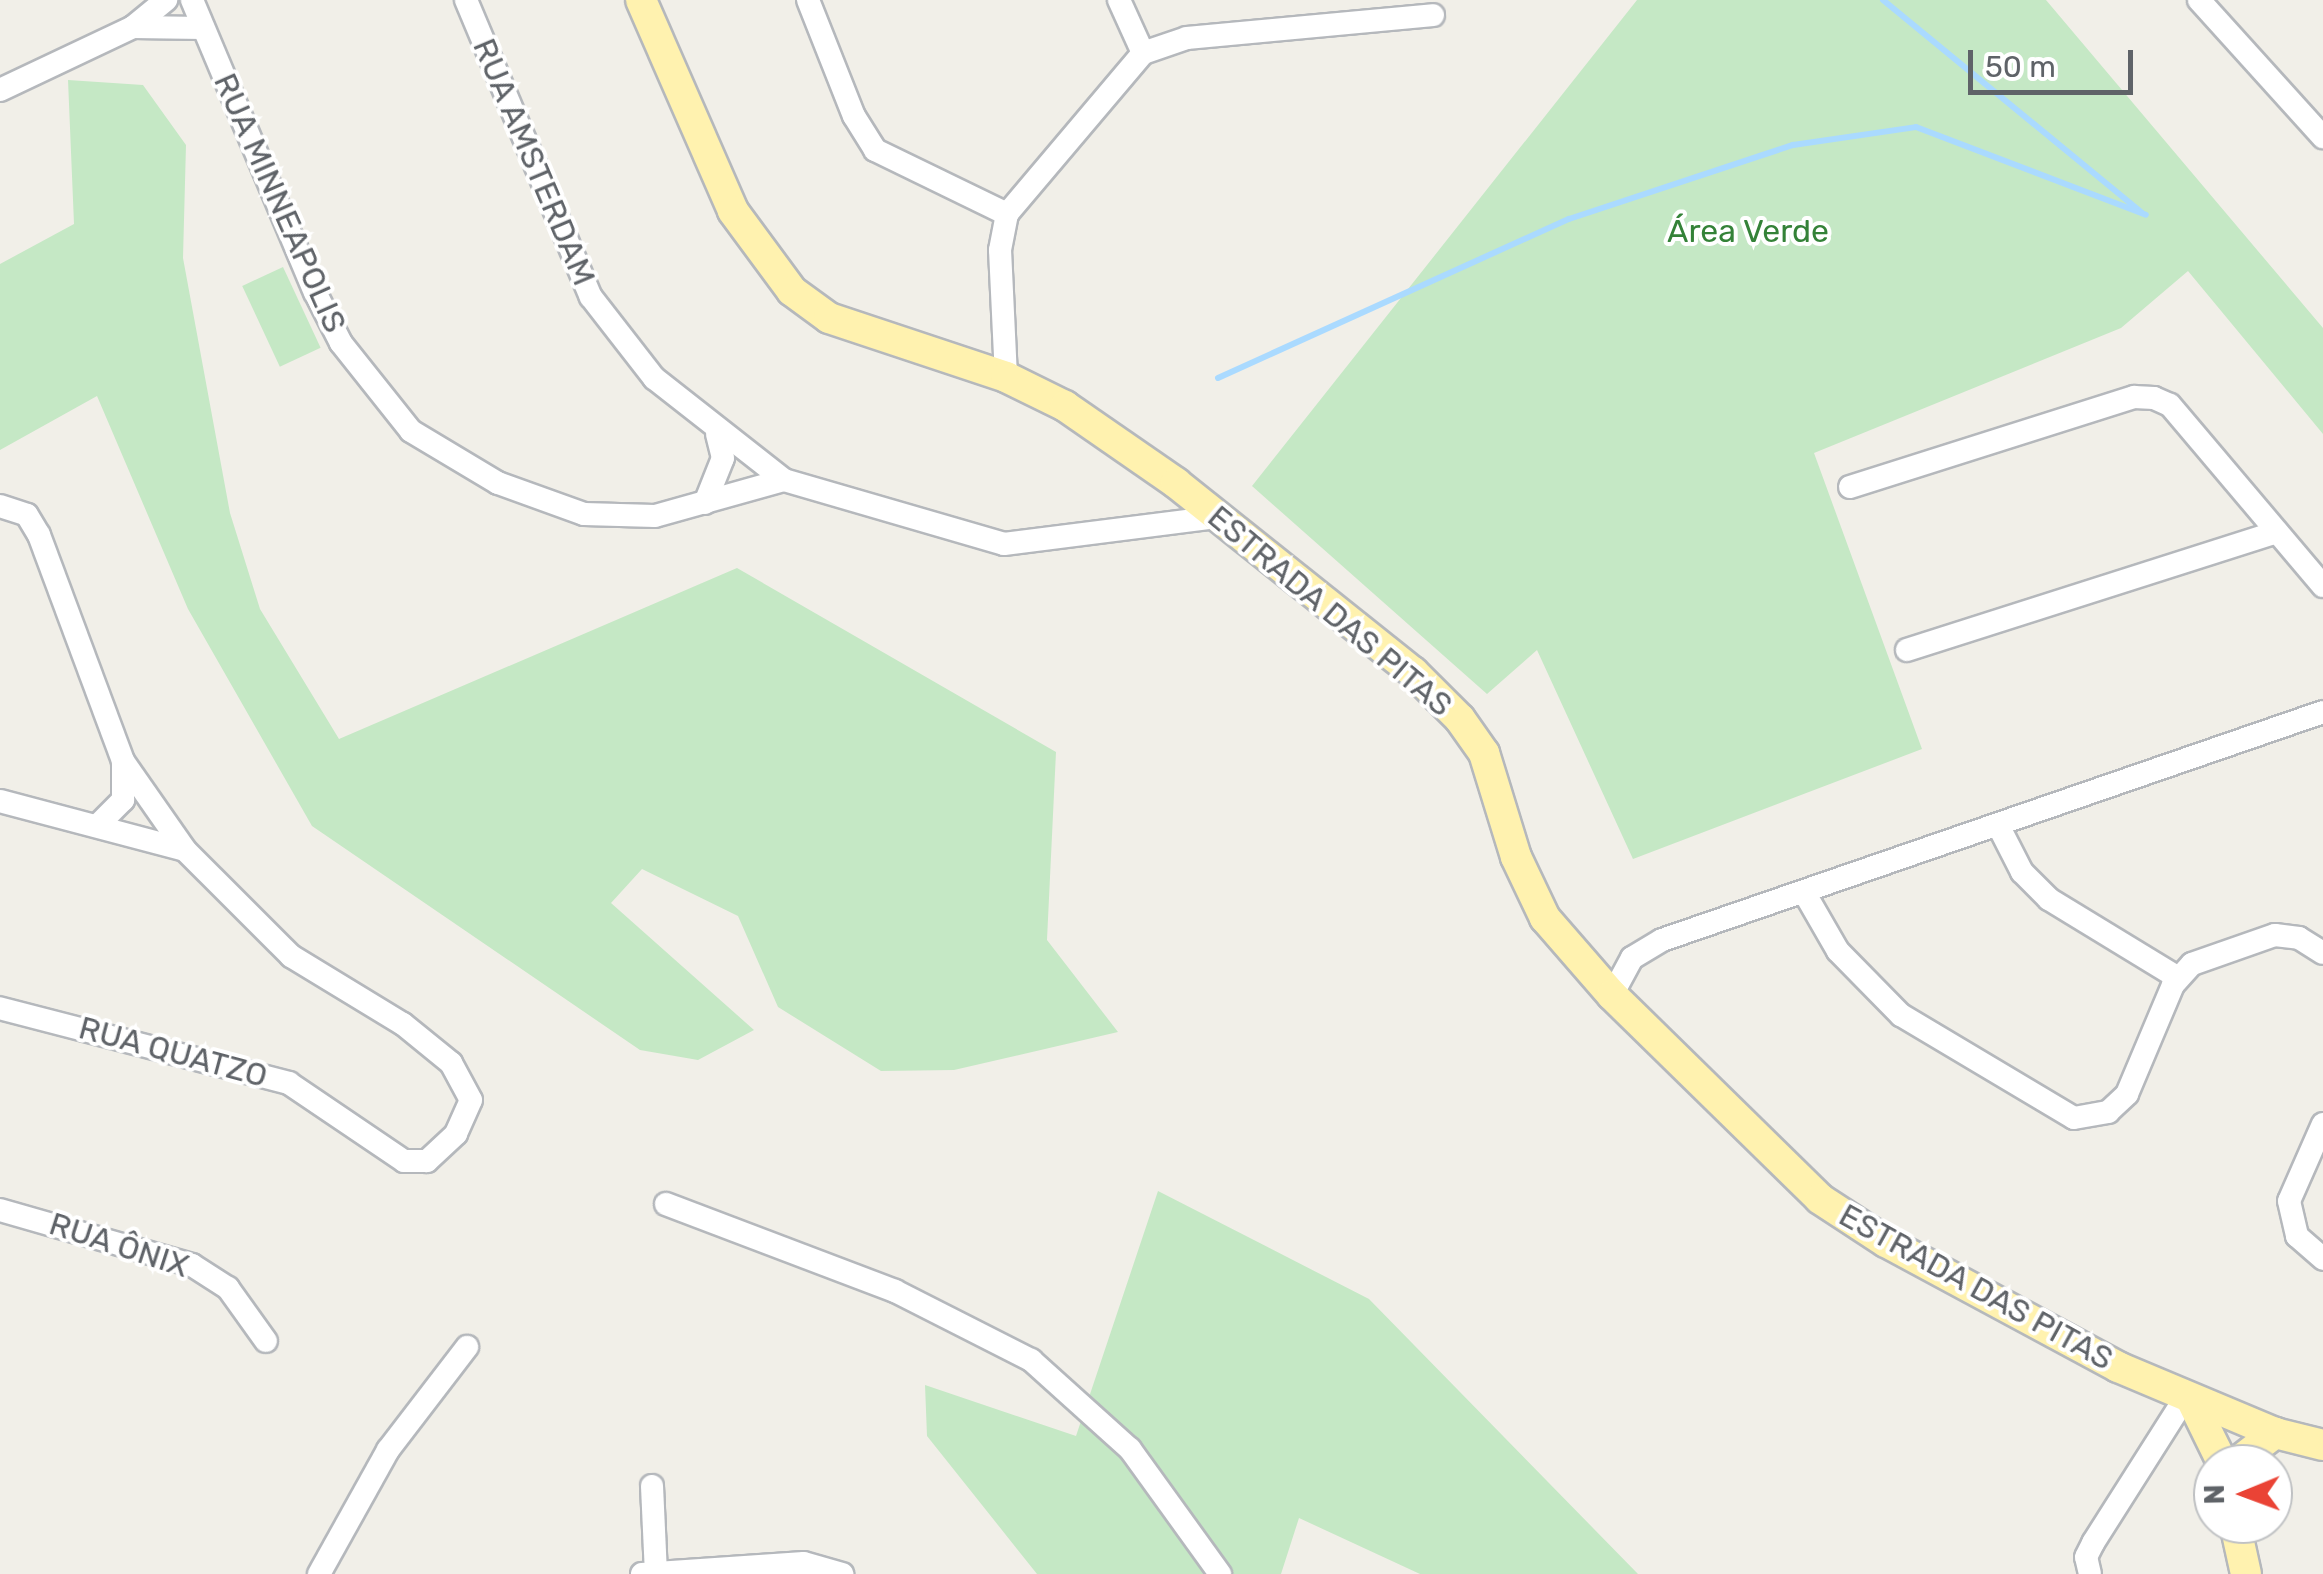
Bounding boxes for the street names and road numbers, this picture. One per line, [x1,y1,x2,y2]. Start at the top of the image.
street label: RUA AMSTERDAM [464,32,604,292]
street label: RUA MINNEAPOLIS [205,67,355,339]
street label: ESTRADA DAS PITAS [1200,497,1460,725]
street label: RUA QUATZO [74,1008,272,1096]
street label: ESTRADA DAS PITAS [1832,1196,2120,1378]
street label: RUA ÔNIX [44,1204,194,1286]

